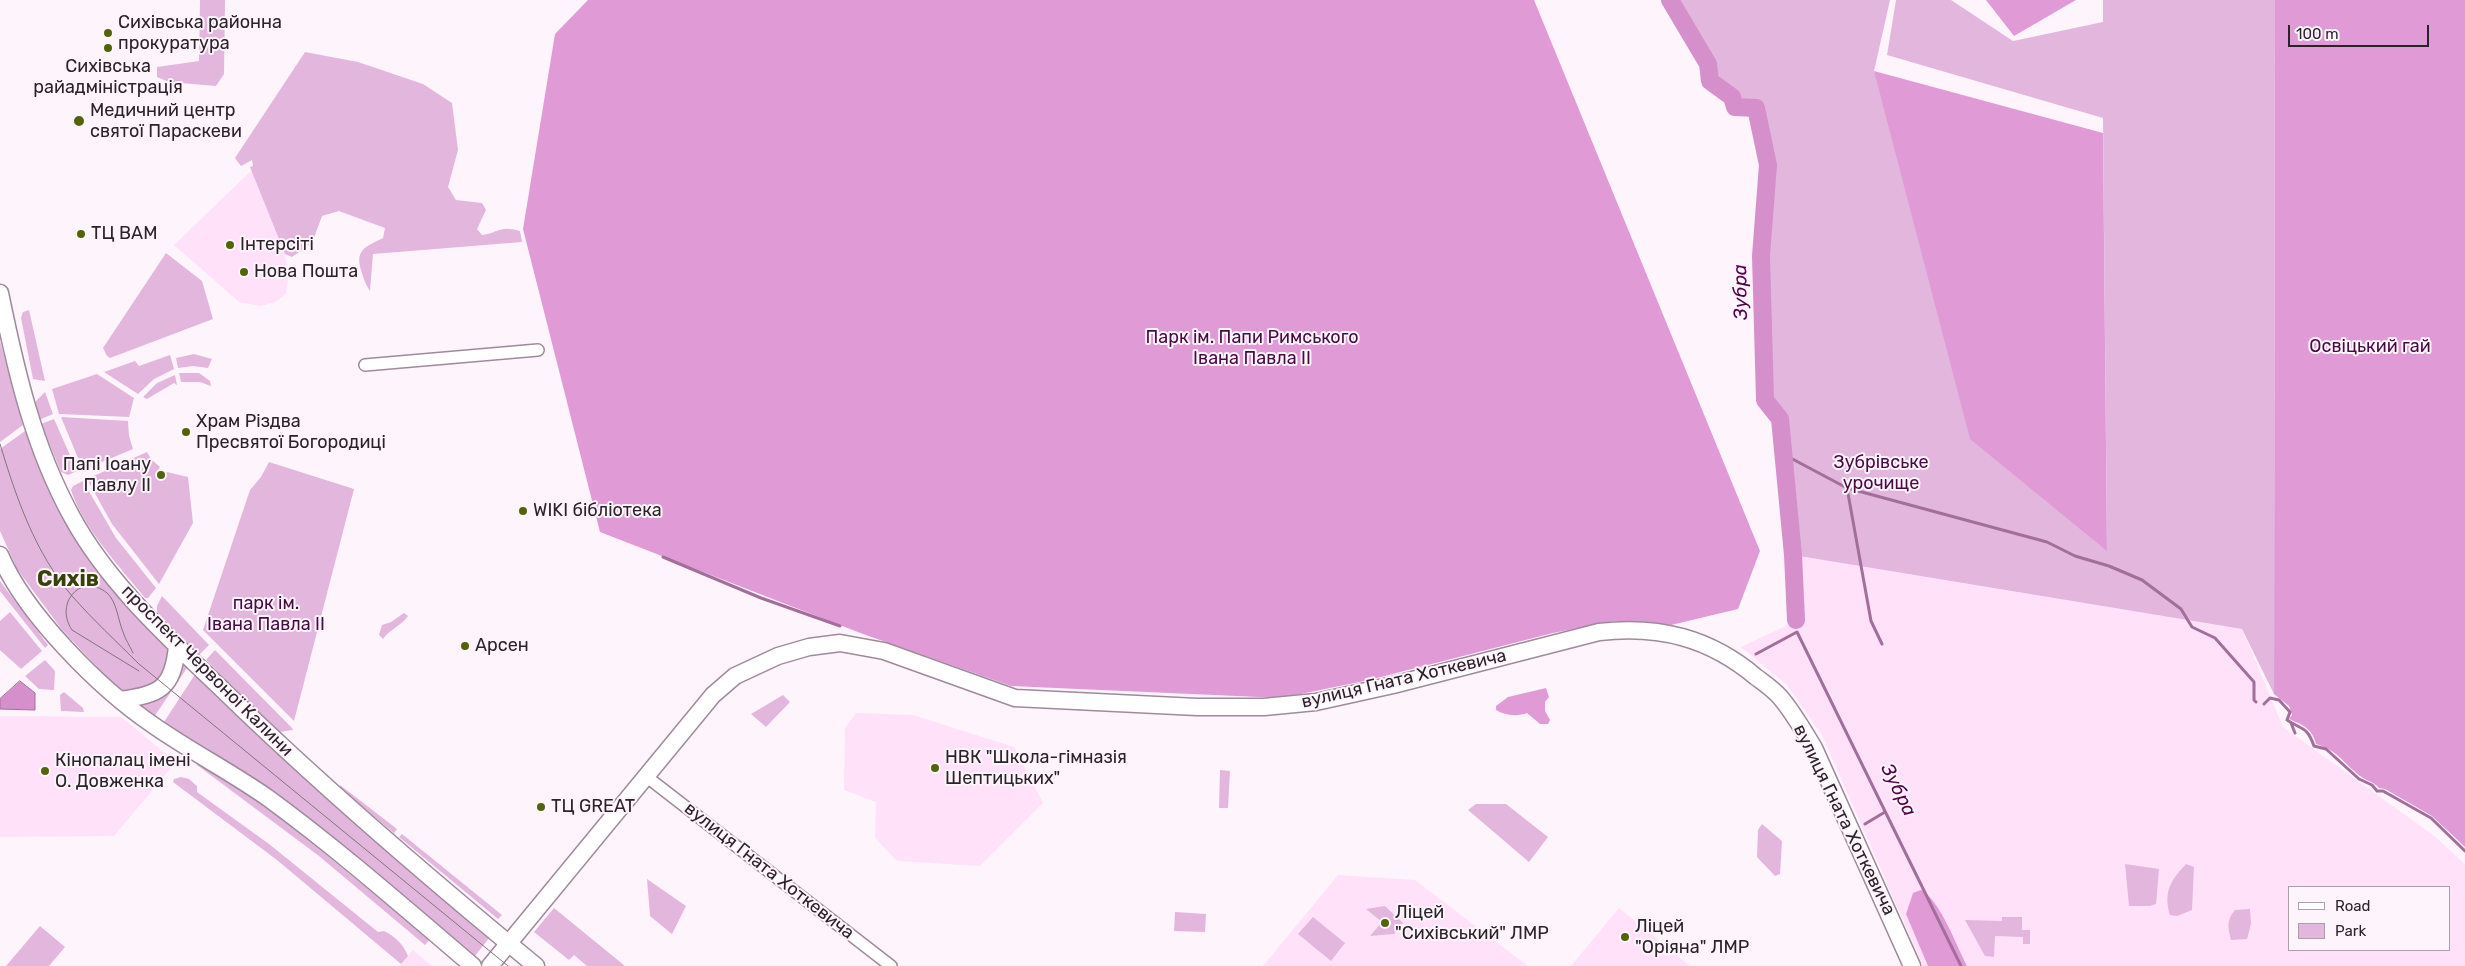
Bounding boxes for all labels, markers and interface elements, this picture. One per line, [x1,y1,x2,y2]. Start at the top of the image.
place label: Сихівська районна прокуратура [118,12,282,54]
scale bar [2290,15,2431,47]
text: 100 m [2296,25,2338,43]
marker: Сихівська районна прокуратура [102,27,114,39]
marker: Сихівська райадміністрація [102,42,114,54]
place label: Сихівська райадміністрація [33,56,183,98]
place label: Медичний центр святої Параскеви [90,100,242,142]
marker: Медичний центр святої Параскеви [72,114,86,128]
place label: ТЦ ВАМ [91,223,157,245]
marker: ТЦ ВАМ [75,228,87,240]
place label: Інтерсіті [240,234,314,256]
marker: Інтерсіті [224,239,236,251]
place label: Нова Пошта [254,261,358,283]
water label: Зубра [1729,264,1753,320]
marker: Нова Пошта [238,266,250,278]
park label: Парк ім. Папи Римського Івана Павла ІІ [1145,327,1359,369]
park label: Освіцький гай [2309,336,2431,358]
place label: Храм Різдва Пресвятої Богородиці [196,411,386,454]
marker: Храм Різдва Пресвятої Богородиці [180,426,192,438]
park label: Зубрівське урочище [1834,452,1928,494]
place label: Папі Іоану Павлу II [63,454,151,496]
marker: Папі Іоану Павлу II [155,469,167,481]
place label: WIKI бібліотека [533,500,662,522]
marker: WIKI бібліотека [517,505,529,517]
district label: Сихів [37,567,99,593]
street label: проспект Червоної Калини [117,581,297,761]
park label: парк ім. Івана Павла II [207,593,325,636]
place label: Арсен [475,635,529,657]
marker: Арсен [459,640,471,652]
street label: вулиця Гната Хоткевича [1299,645,1509,713]
street label: вулиця Гната Хоткевича [1788,721,1900,919]
place label: НВК "Школа-гімназія Шептицьких" [945,747,1127,790]
place label: Кінопалац імені О. Довженка [55,750,191,792]
water label: Зубра [1876,760,1920,820]
marker: НВК "Школа-гімназія Шептицьких" [929,762,941,774]
marker: Кінопалац імені О. Довженка [39,765,51,777]
place label: ТЦ GREAT [551,796,635,818]
street label: вулиця Гната Хоткевича [680,798,858,944]
marker: ТЦ GREAT [535,801,547,813]
legend [2288,886,2450,951]
text: Road [2335,897,2371,915]
place label: Ліцей "Сихівський" ЛМР [1395,902,1549,944]
place label: Ліцей "Оріяна" ЛМР [1635,916,1749,959]
marker: Ліцей "Сихівський" ЛМР [1379,917,1391,929]
text: Park [2335,922,2366,940]
marker: Ліцей "Оріяна" ЛМР [1619,931,1631,943]

